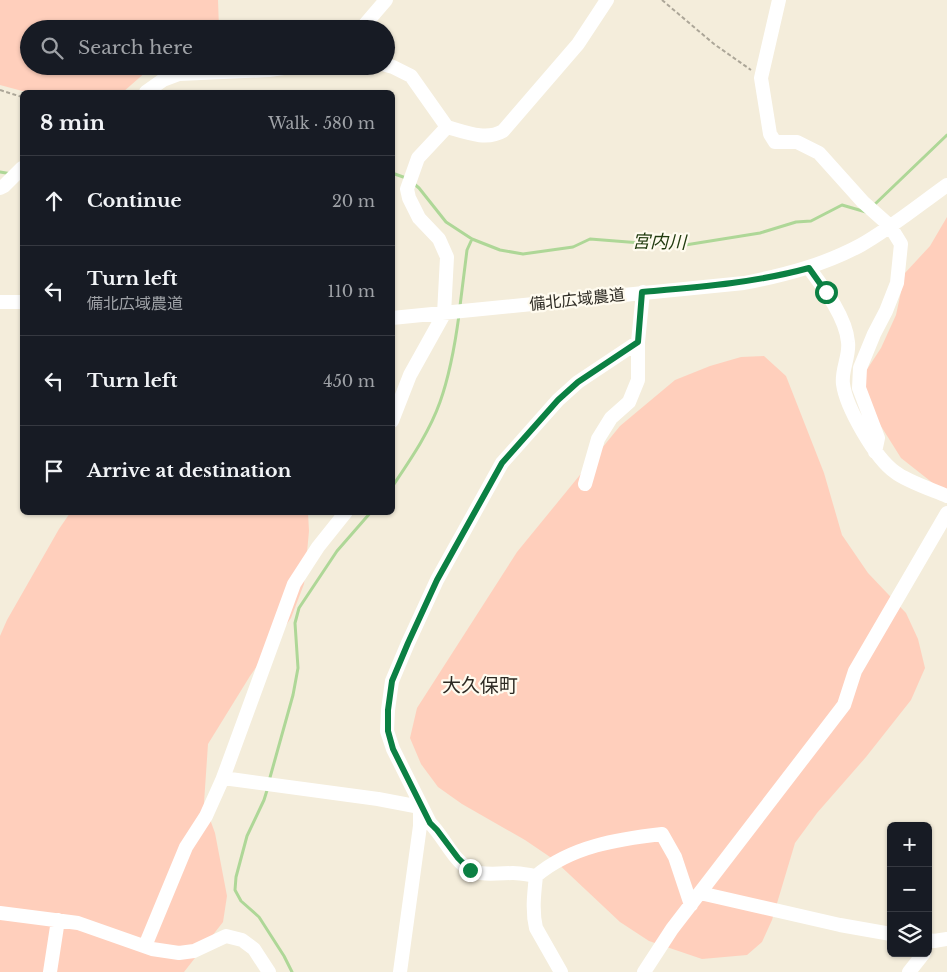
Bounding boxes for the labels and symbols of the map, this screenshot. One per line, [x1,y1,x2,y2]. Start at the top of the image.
water label: 宮内川 [632,231,688,254]
route start [815,281,838,304]
street label: 備北広域農道 [528,284,626,314]
district label: 大久保町 [442,674,518,697]
route end [459,859,482,882]

